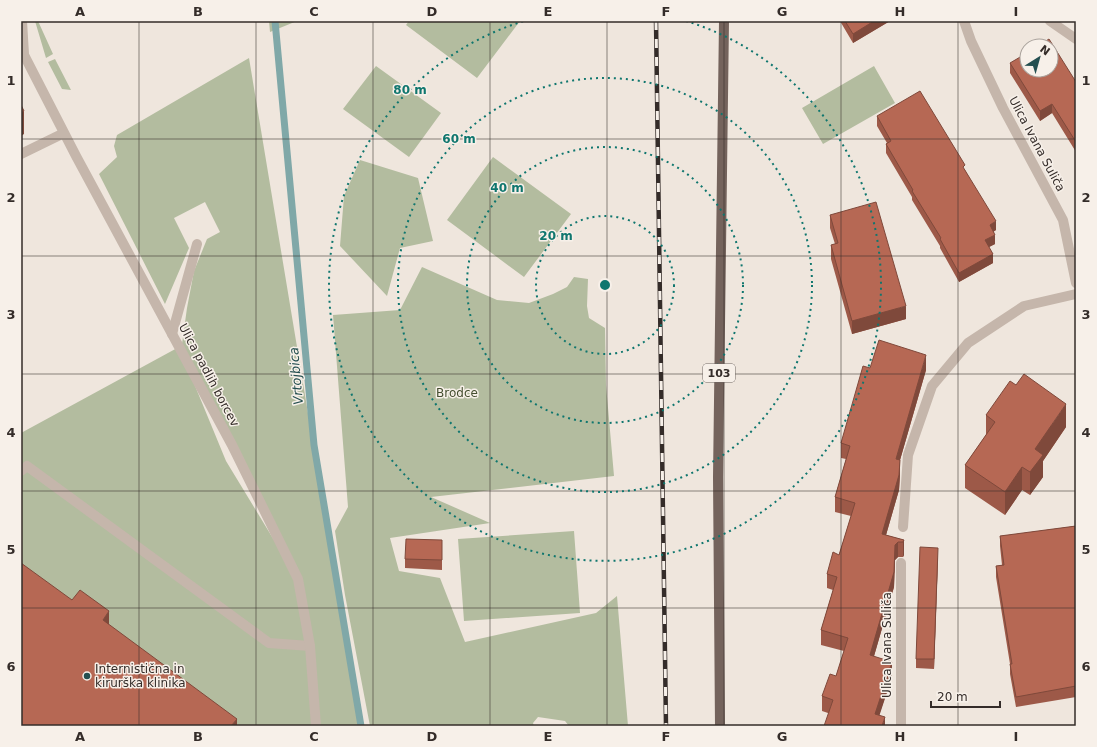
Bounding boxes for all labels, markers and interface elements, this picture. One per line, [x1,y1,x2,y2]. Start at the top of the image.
text: A [75,4,85,19]
text: B [193,4,203,19]
text: C [309,4,319,19]
text: D [427,4,438,19]
text: E [544,4,552,19]
text: F [662,4,670,19]
text: G [777,4,787,19]
text: H [895,4,905,19]
text: I [1014,4,1018,19]
north arrow [1019,38,1059,78]
text: N [1037,42,1052,58]
text: 1 [6,73,16,88]
text: 1 [1081,73,1091,88]
text: 80 m [393,83,427,97]
street label: Ulica Ivana Suliča [1006,94,1068,194]
text: 60 m [442,132,476,146]
text: 40 m [490,181,524,195]
text: 2 [6,190,16,205]
text: 2 [1081,190,1091,205]
text: 20 m [539,229,573,243]
centre of rings [598,278,612,292]
text: 3 [6,307,16,322]
text: 3 [1081,307,1091,322]
street label: Ulica padlih borcev [176,321,242,429]
water label: Vrtojbica [286,346,306,405]
road number: 103 [703,364,735,382]
park label: Brodce [436,386,478,400]
text: 4 [6,425,16,440]
text: 4 [1081,425,1091,440]
text: 5 [6,542,16,557]
text: 5 [1081,542,1091,557]
street label: Ulica Ivana Suliča [880,592,894,698]
text: 6 [6,659,16,674]
text: 6 [1081,659,1091,674]
place label: Internistična in kirurška klinika [95,662,186,690]
marker: Internistična in kirurška klinika [82,671,92,681]
scale bar [931,683,1000,709]
text: 20 m [937,690,968,704]
text: A [75,729,85,744]
text: B [193,729,203,744]
text: C [309,729,319,744]
text: D [427,729,438,744]
text: E [544,729,552,744]
text: F [662,729,670,744]
text: G [777,729,787,744]
text: H [895,729,905,744]
text: I [1014,729,1018,744]

